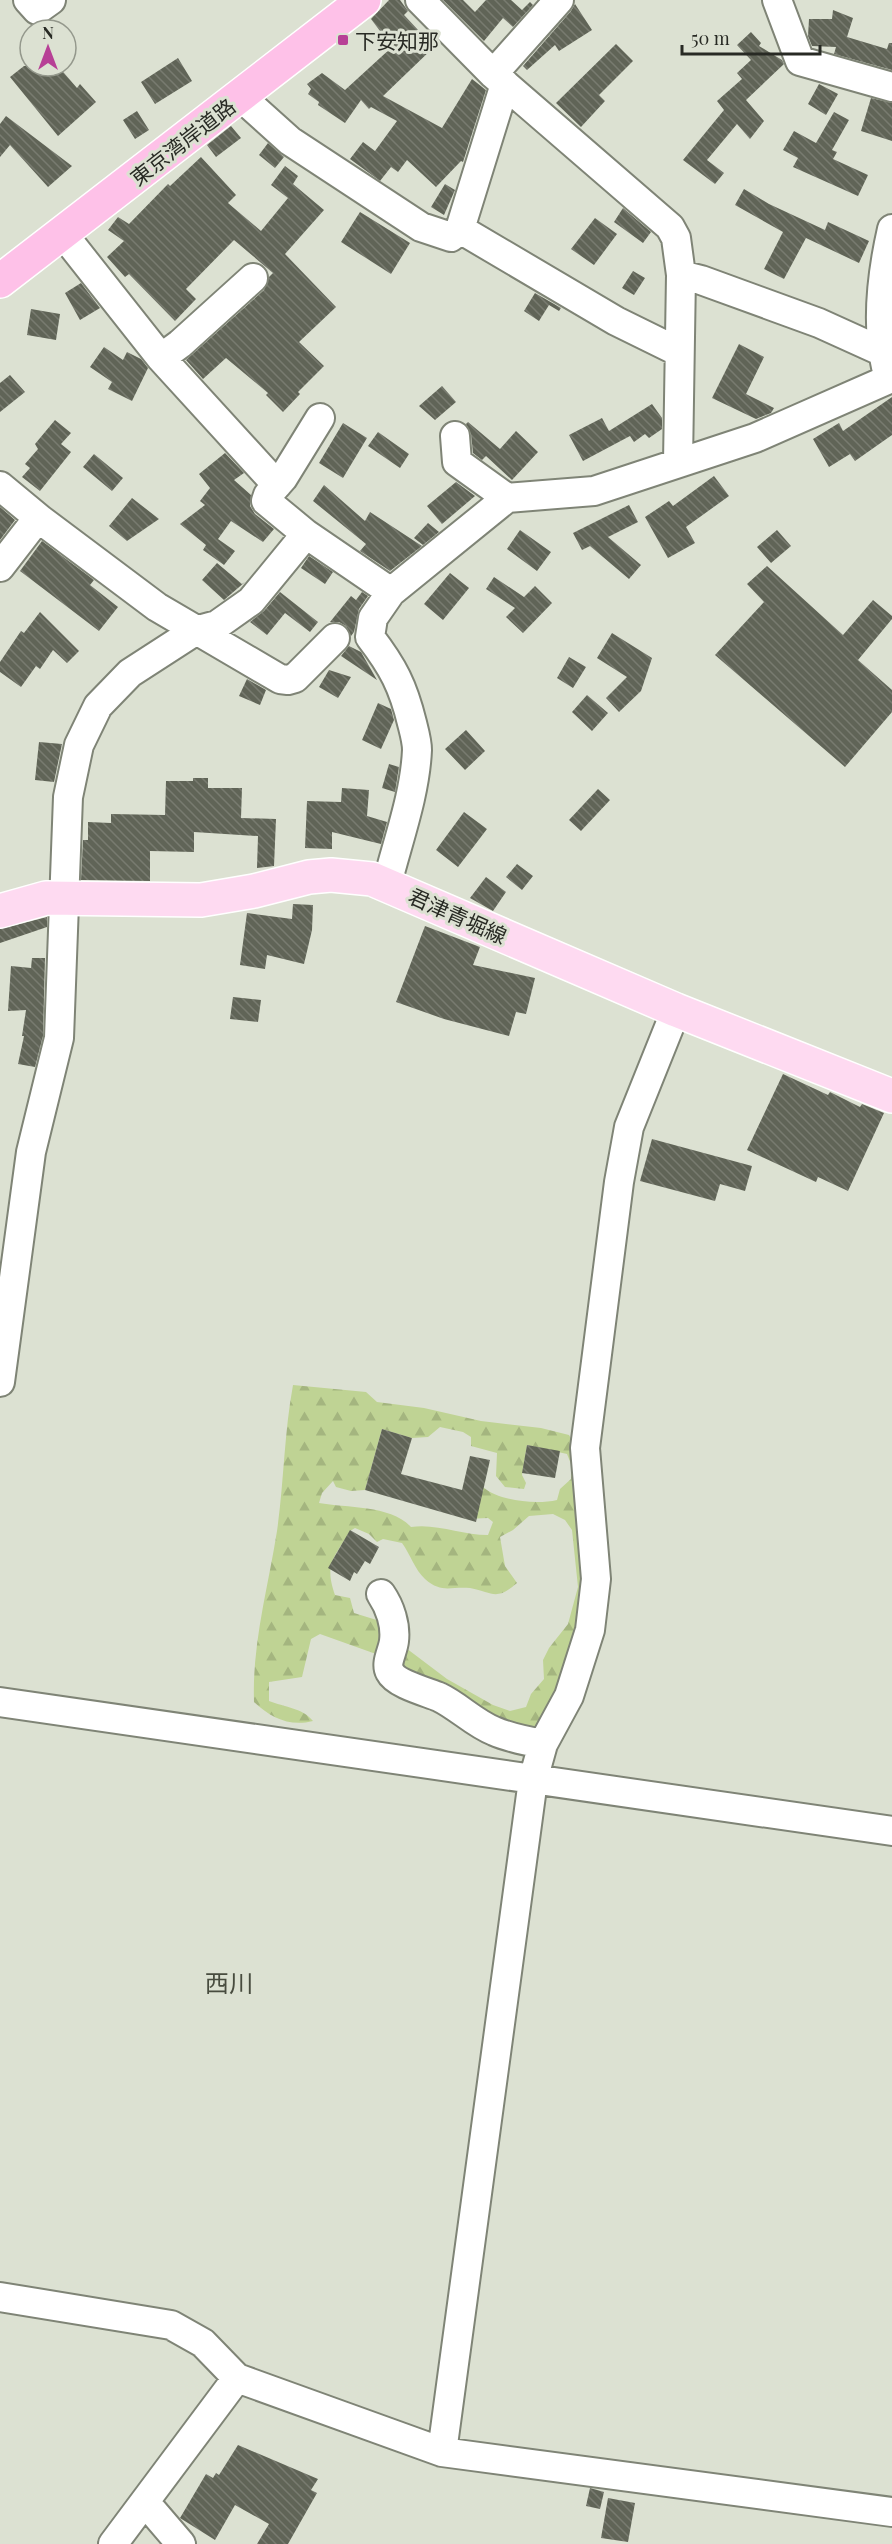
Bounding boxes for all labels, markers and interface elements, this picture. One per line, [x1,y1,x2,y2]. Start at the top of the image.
north arrow [18,18,78,78]
scale bar [682,18,820,56]
text: N [42,22,54,43]
place label: 下安知那 [355,26,439,54]
text: 50 m [691,26,730,50]
marker: 下安知那 [336,33,350,47]
street label: 東京湾岸道路 [124,91,240,191]
street label: 君津青堀線 [404,881,512,949]
district label: 西川 [205,1966,253,1998]

